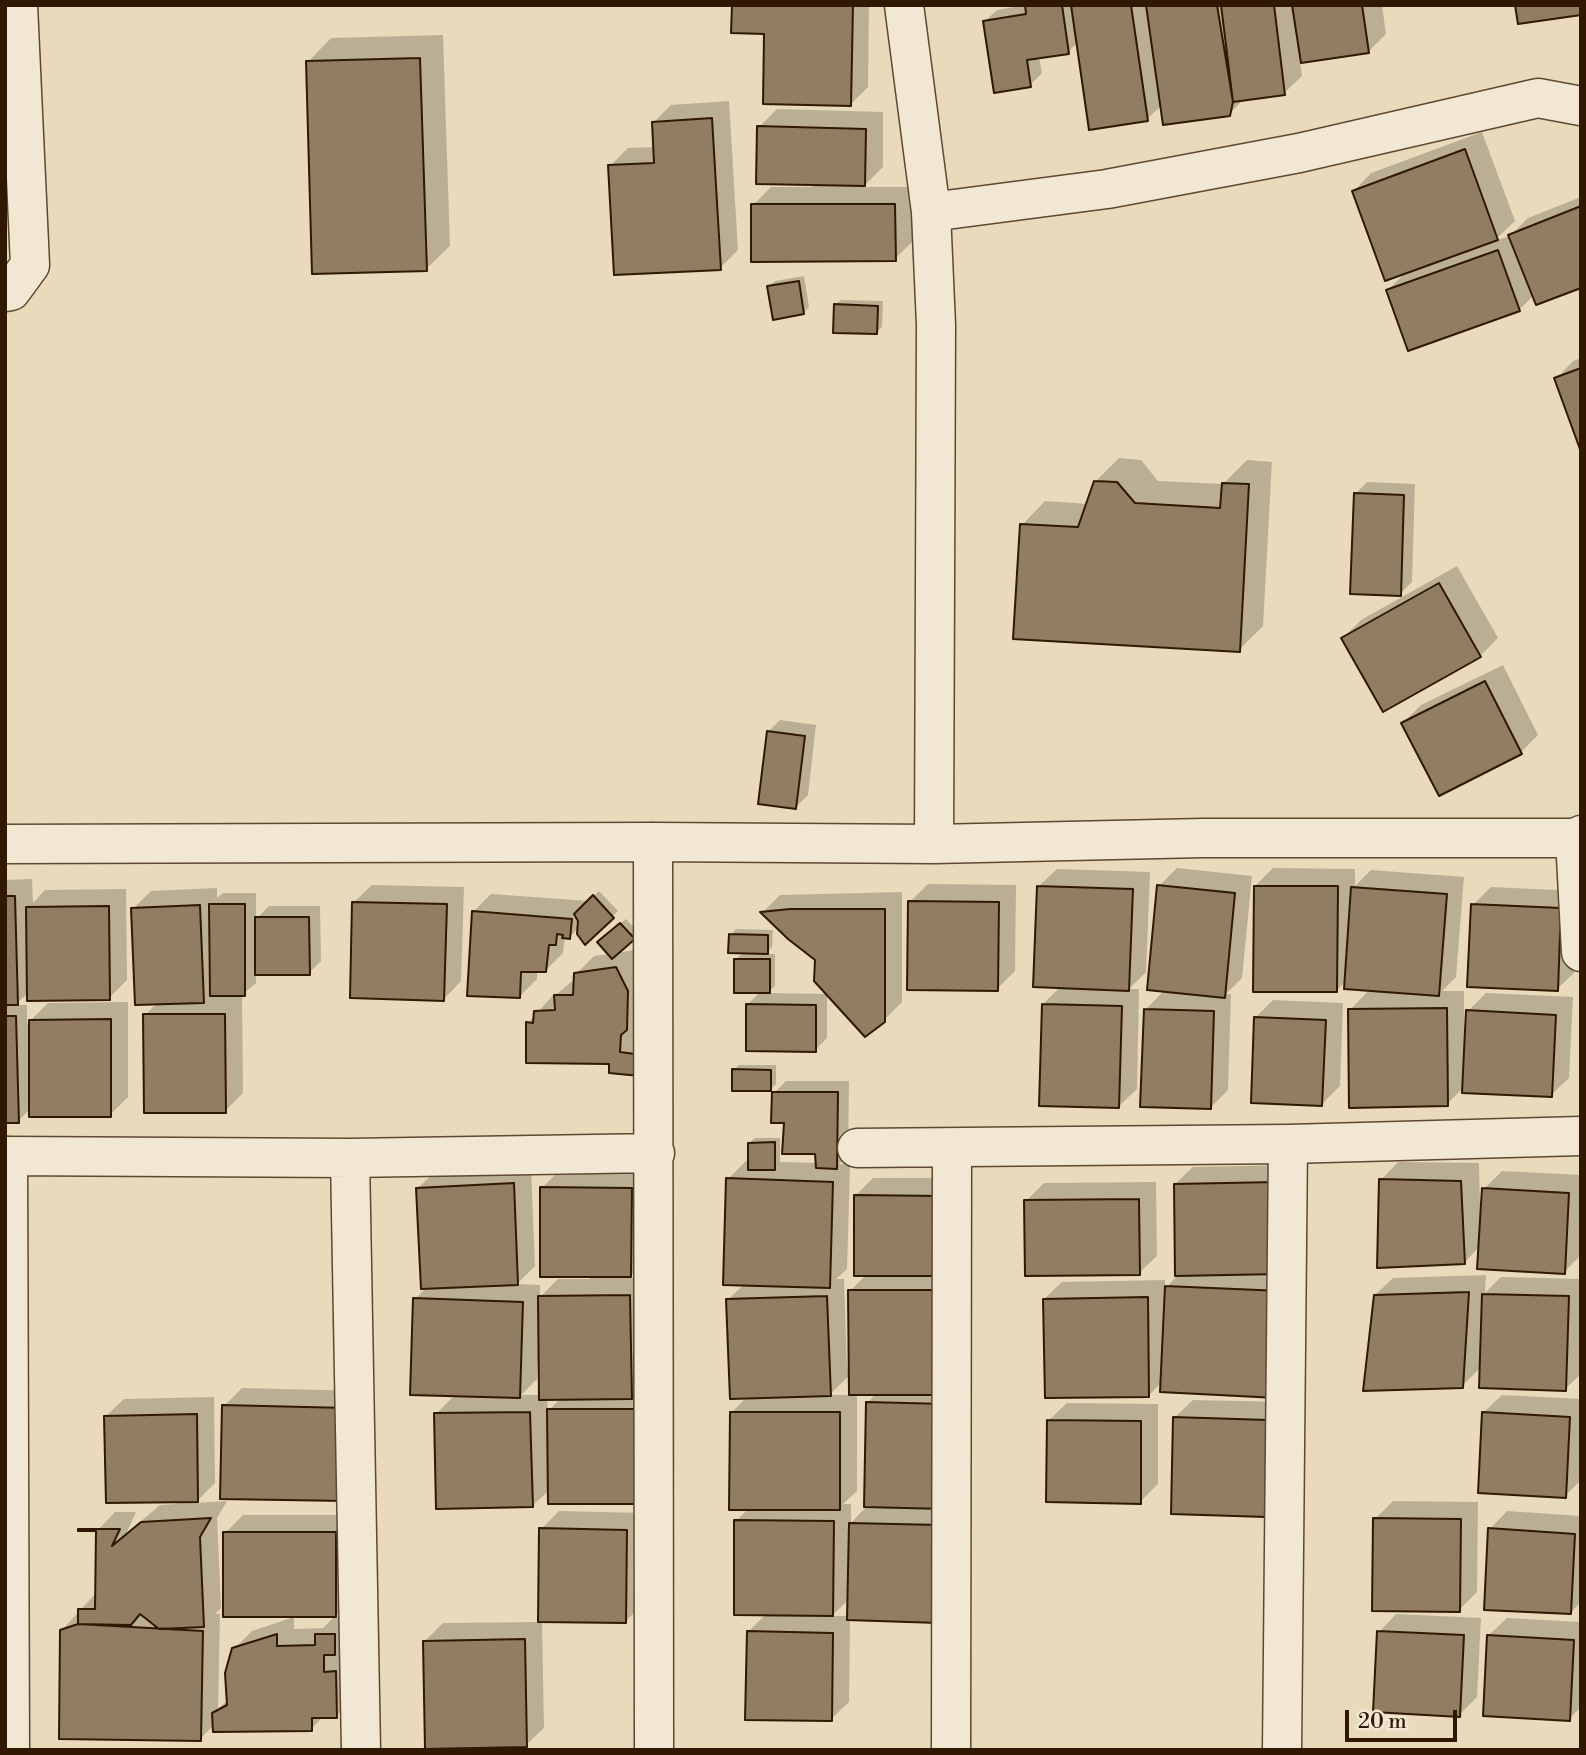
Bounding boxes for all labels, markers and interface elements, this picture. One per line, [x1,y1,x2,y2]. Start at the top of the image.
scale bar [1348,1696,1460,1740]
text: 20 m [1358,1709,1407,1735]

